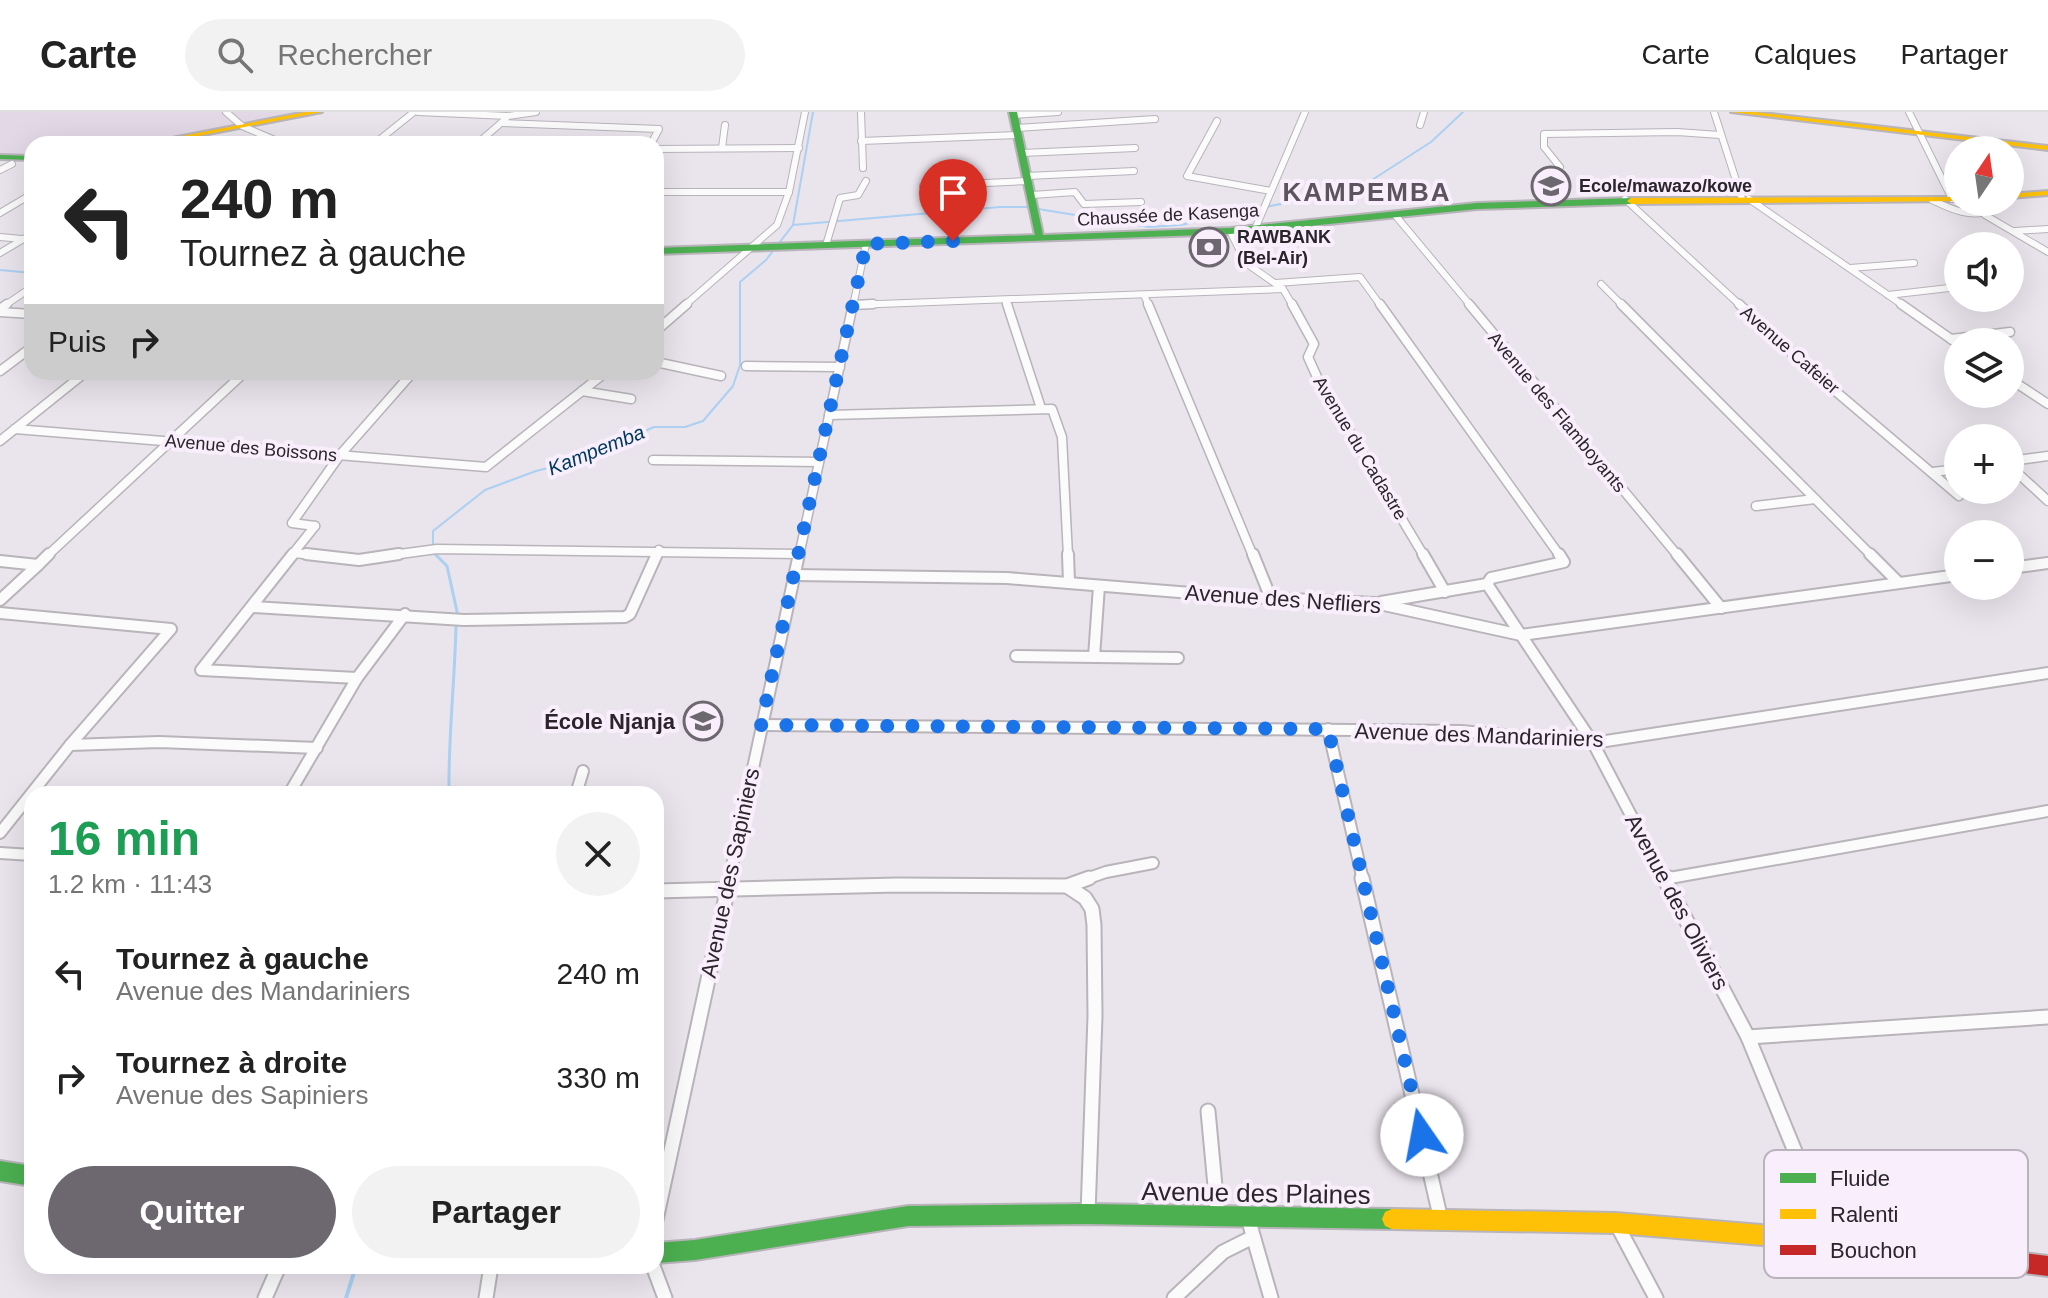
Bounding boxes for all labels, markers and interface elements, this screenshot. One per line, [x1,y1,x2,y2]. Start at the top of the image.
search box [185,19,745,91]
icon: search [213,33,257,77]
text: Carte [40,34,137,76]
text: Rechercher [277,38,432,71]
text: Carte [1641,39,1710,70]
text: Calques [1754,39,1857,70]
text: Partager [1901,39,2008,70]
north arrow [1944,136,2024,216]
map controls [1944,136,2024,600]
pin [919,159,987,241]
school or university icon: Ecole/mawazo/kowe [1530,165,1572,207]
text: 240 m [180,167,339,230]
icon: left [48,168,152,272]
icon: arrive [931,171,975,215]
place label: Ecole/mawazo/kowe [1579,176,1752,196]
district label: KAMPEMBA [1282,177,1452,207]
street label: Chaussée de Kasenga [1077,200,1260,230]
bank icon: RAWBANK (Bel-Air) [1188,226,1230,268]
place label: RAWBANK (Bel-Air) [1237,227,1331,268]
button: sound [1944,232,2024,312]
text: Tournez à gauche [180,233,466,274]
street label: Avenue Cafeier [1737,302,1843,398]
icon: right [122,320,166,364]
text: Puis [48,325,106,358]
street label: Avenue des Flamboyants [1484,328,1630,496]
button: layers [1944,328,2024,408]
street label: Avenue du Cadastre [1309,373,1411,523]
water label: Kampemba [544,421,648,479]
button: + [1944,424,2024,504]
street label: Avenue des Boissons [164,431,338,465]
button: − [1944,520,2024,600]
street label: Avenue des Nefliers [1184,580,1382,618]
school or university icon: École Njanja [682,700,724,742]
place label: École Njanja [544,709,676,734]
street label: Avenue des Mandariniers [1354,718,1604,752]
street label: Avenue des Sapiniers [696,766,764,980]
street label: Avenue des Oliviers [1620,810,1734,994]
text: 16 min [48,812,200,865]
button: close [556,812,640,896]
text: 1.2 km · 11:43 [48,869,212,899]
text: Tournez à gauche [116,942,369,975]
icon: left [48,952,92,996]
text: 240 m [557,957,640,990]
text: Avenue des Mandariniers [116,976,410,1006]
text: Tournez à droite [116,1046,347,1079]
icon: right [48,1056,92,1100]
text: 330 m [557,1061,640,1094]
text: Avenue des Sapiniers [116,1080,368,1110]
position arrow [1380,1093,1464,1177]
legend [1764,1150,2028,1278]
button: Quitter [48,1166,336,1258]
button: Partager [352,1166,640,1258]
text: Fluide [1830,1166,1890,1191]
street label: Avenue des Plaines [1141,1176,1371,1210]
text: Ralenti [1830,1202,1898,1227]
text: Bouchon [1830,1238,1917,1263]

